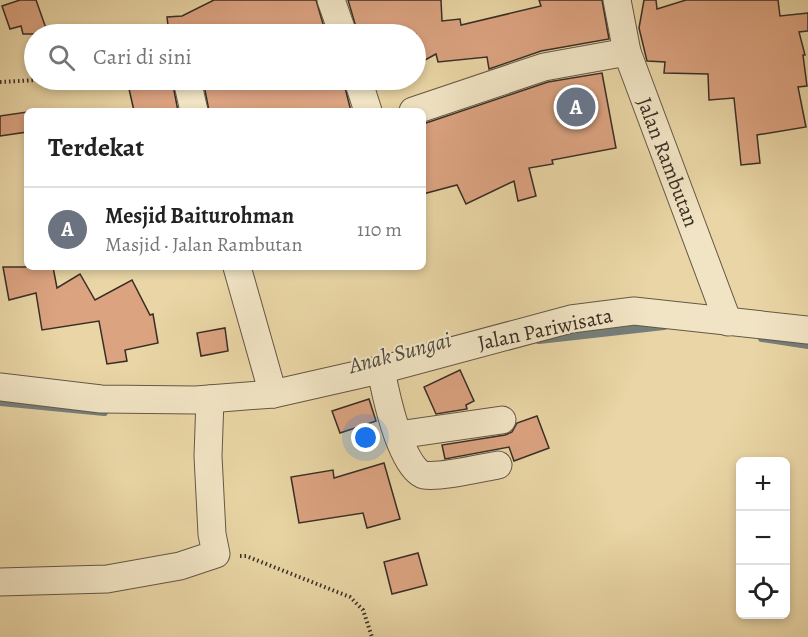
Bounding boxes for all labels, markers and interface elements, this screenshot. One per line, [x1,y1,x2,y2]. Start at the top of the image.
search box [24,24,426,90]
icon: search [45,41,78,74]
text: Cari di sini [93,42,192,72]
pin: A [556,84,596,130]
street label: Jalan Rambutan [630,93,706,231]
text: Terdekat [48,130,144,165]
text: Mesjid Baiturohman [105,201,294,231]
text: A [61,216,74,243]
text: 110 m [357,216,402,243]
text: Masjid · Jalan Rambutan [105,231,302,258]
street label: Jalan Pariwisata [475,301,615,357]
water label: Anak Sungai [345,325,455,381]
your location [351,423,380,452]
map controls [736,457,790,619]
button: + [736,457,790,511]
button: − [736,511,790,565]
button: locate [736,565,790,619]

